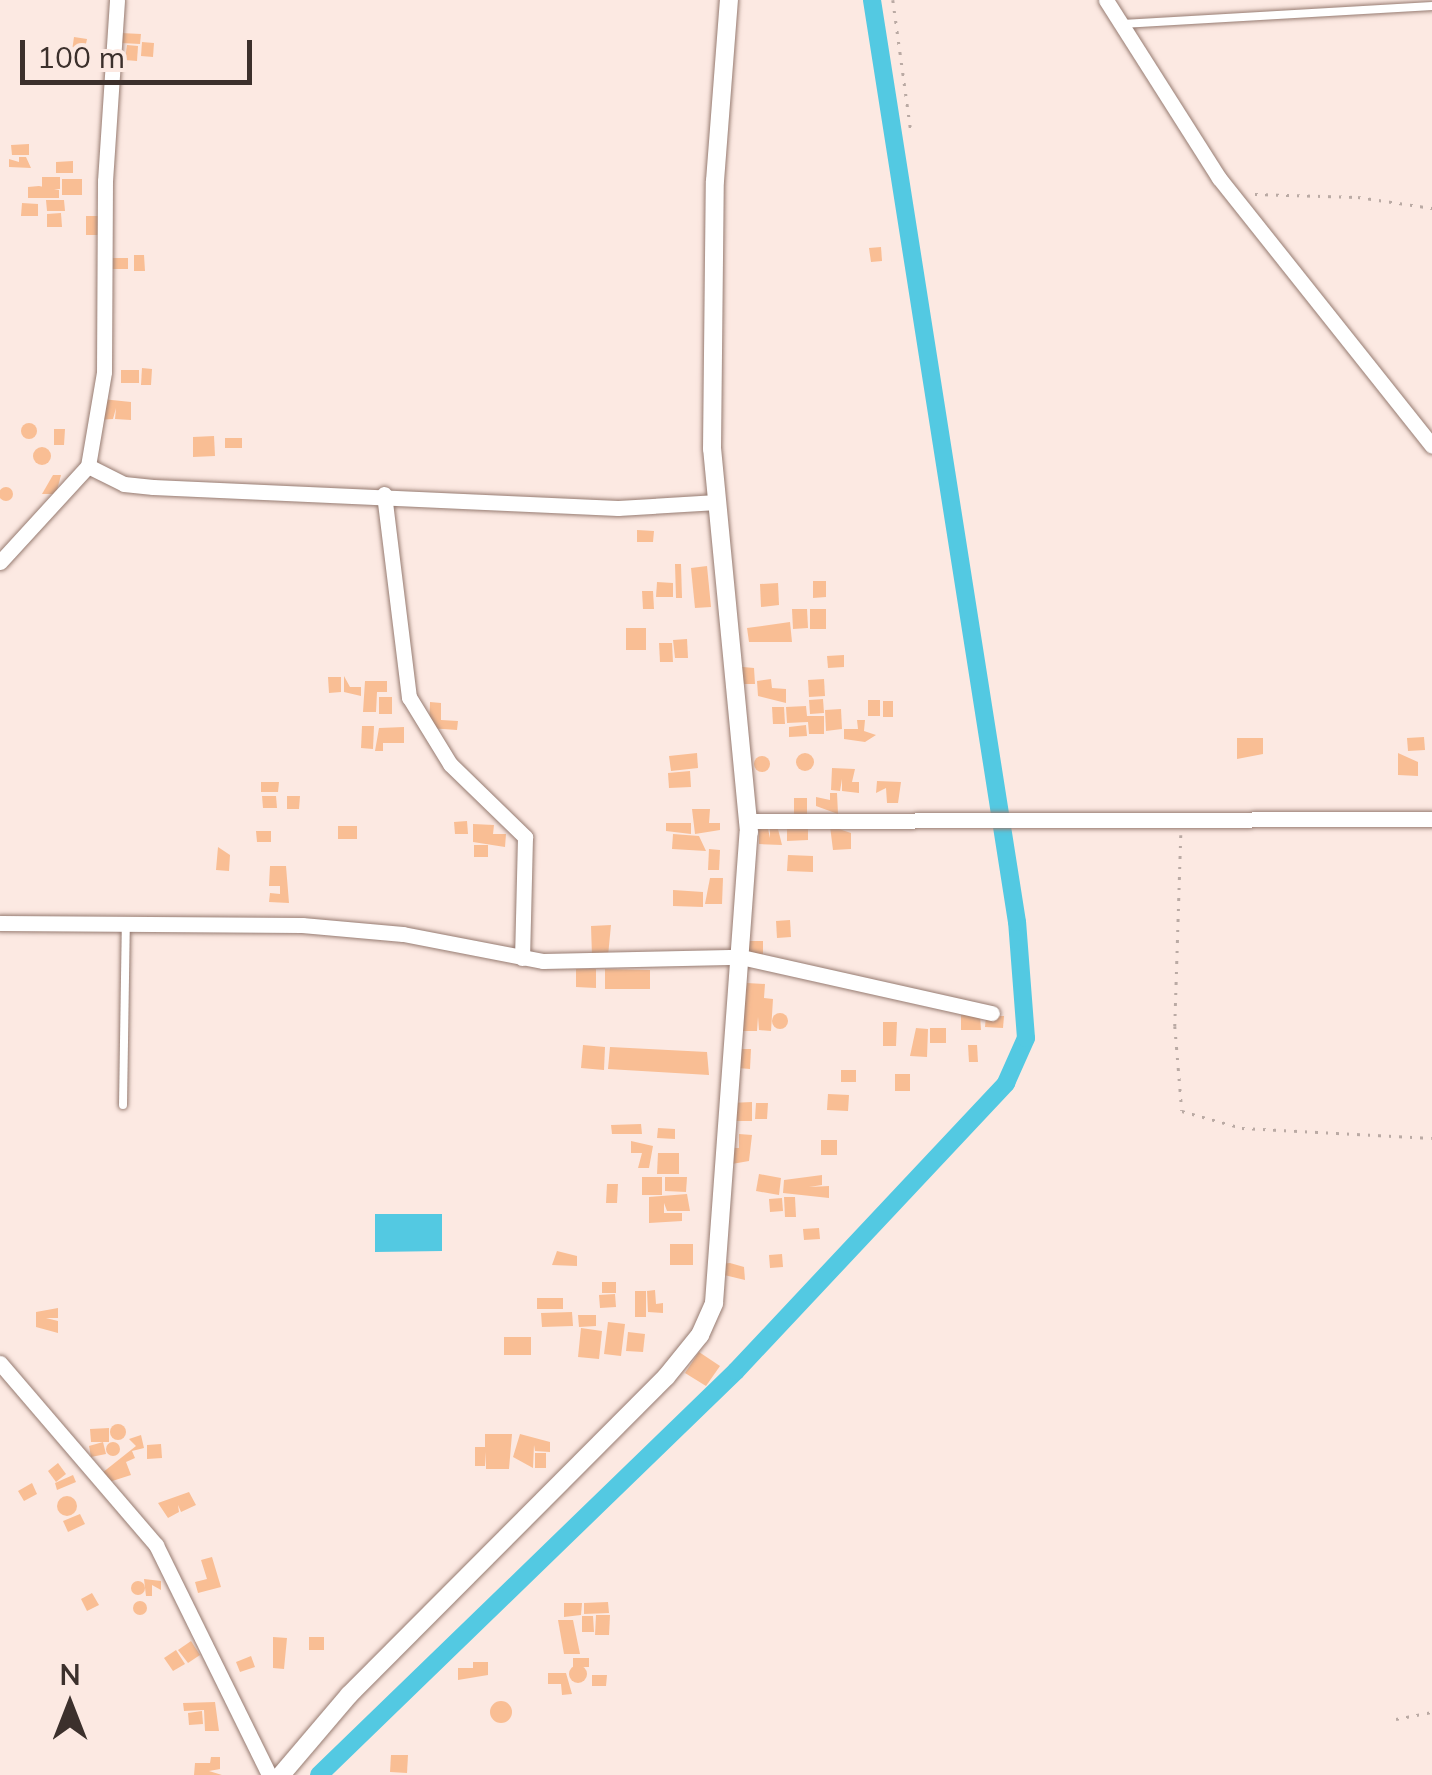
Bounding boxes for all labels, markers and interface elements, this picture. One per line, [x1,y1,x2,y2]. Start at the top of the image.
scale bar [25,20,258,82]
text: 100 m [37,38,125,76]
north arrow [20,1655,120,1755]
text: N [59,1657,81,1692]

